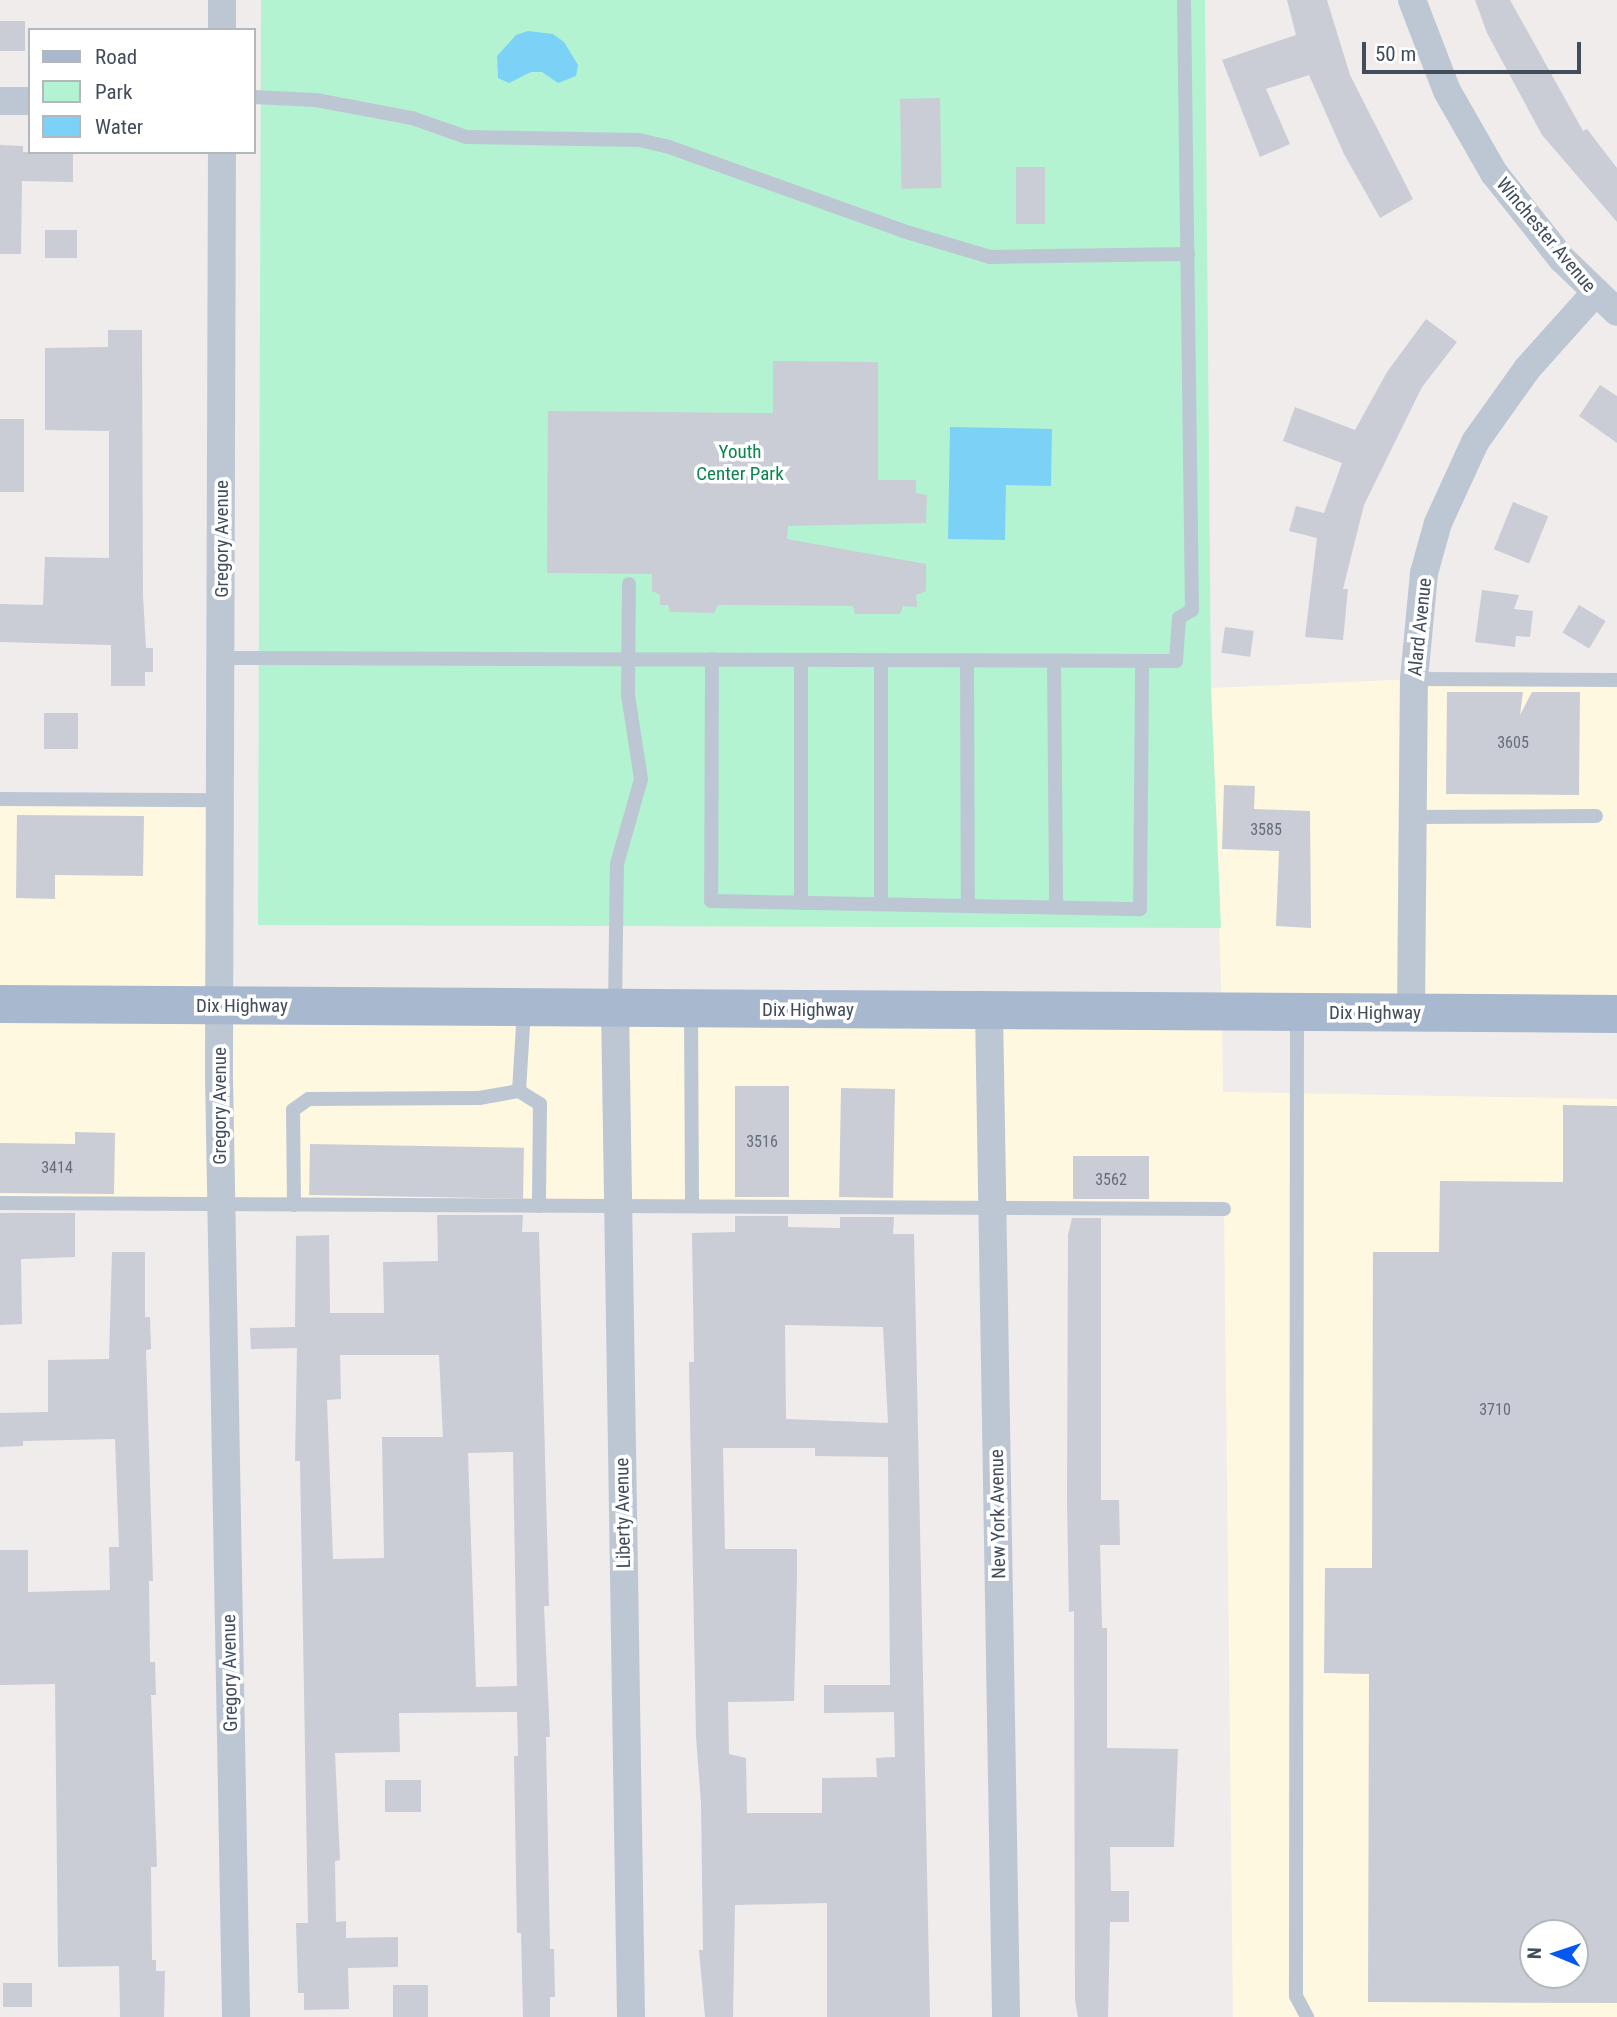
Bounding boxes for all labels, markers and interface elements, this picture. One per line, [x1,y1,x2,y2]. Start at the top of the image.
legend [28,28,256,154]
scale bar [1365,28,1584,72]
text: 50 m [1375,42,1416,66]
text: Road [95,45,137,69]
text: Park [95,80,132,104]
text: Water [95,115,143,139]
street label: Winchester Avenue [1491,173,1601,297]
park label: Youth Center Park [696,441,784,485]
street label: Gregory Avenue [211,480,233,598]
street label: Alard Avenue [1404,577,1436,677]
house number: 3605 [1497,733,1529,753]
house number: 3585 [1250,820,1282,840]
street label: Dix Highway [196,995,288,1017]
street label: Dix Highway [762,999,854,1021]
street label: Dix Highway [1329,1002,1421,1024]
street label: Gregory Avenue [209,1047,231,1165]
house number: 3516 [746,1132,778,1152]
house number: 3414 [41,1158,73,1178]
house number: 3562 [1095,1170,1127,1190]
house number: 3710 [1479,1400,1511,1420]
street label: New York Avenue [985,1449,1011,1579]
street label: Liberty Avenue [611,1458,635,1568]
street label: Gregory Avenue [218,1614,242,1732]
north arrow [1519,1919,1589,1989]
text: N [1523,1947,1546,1960]

